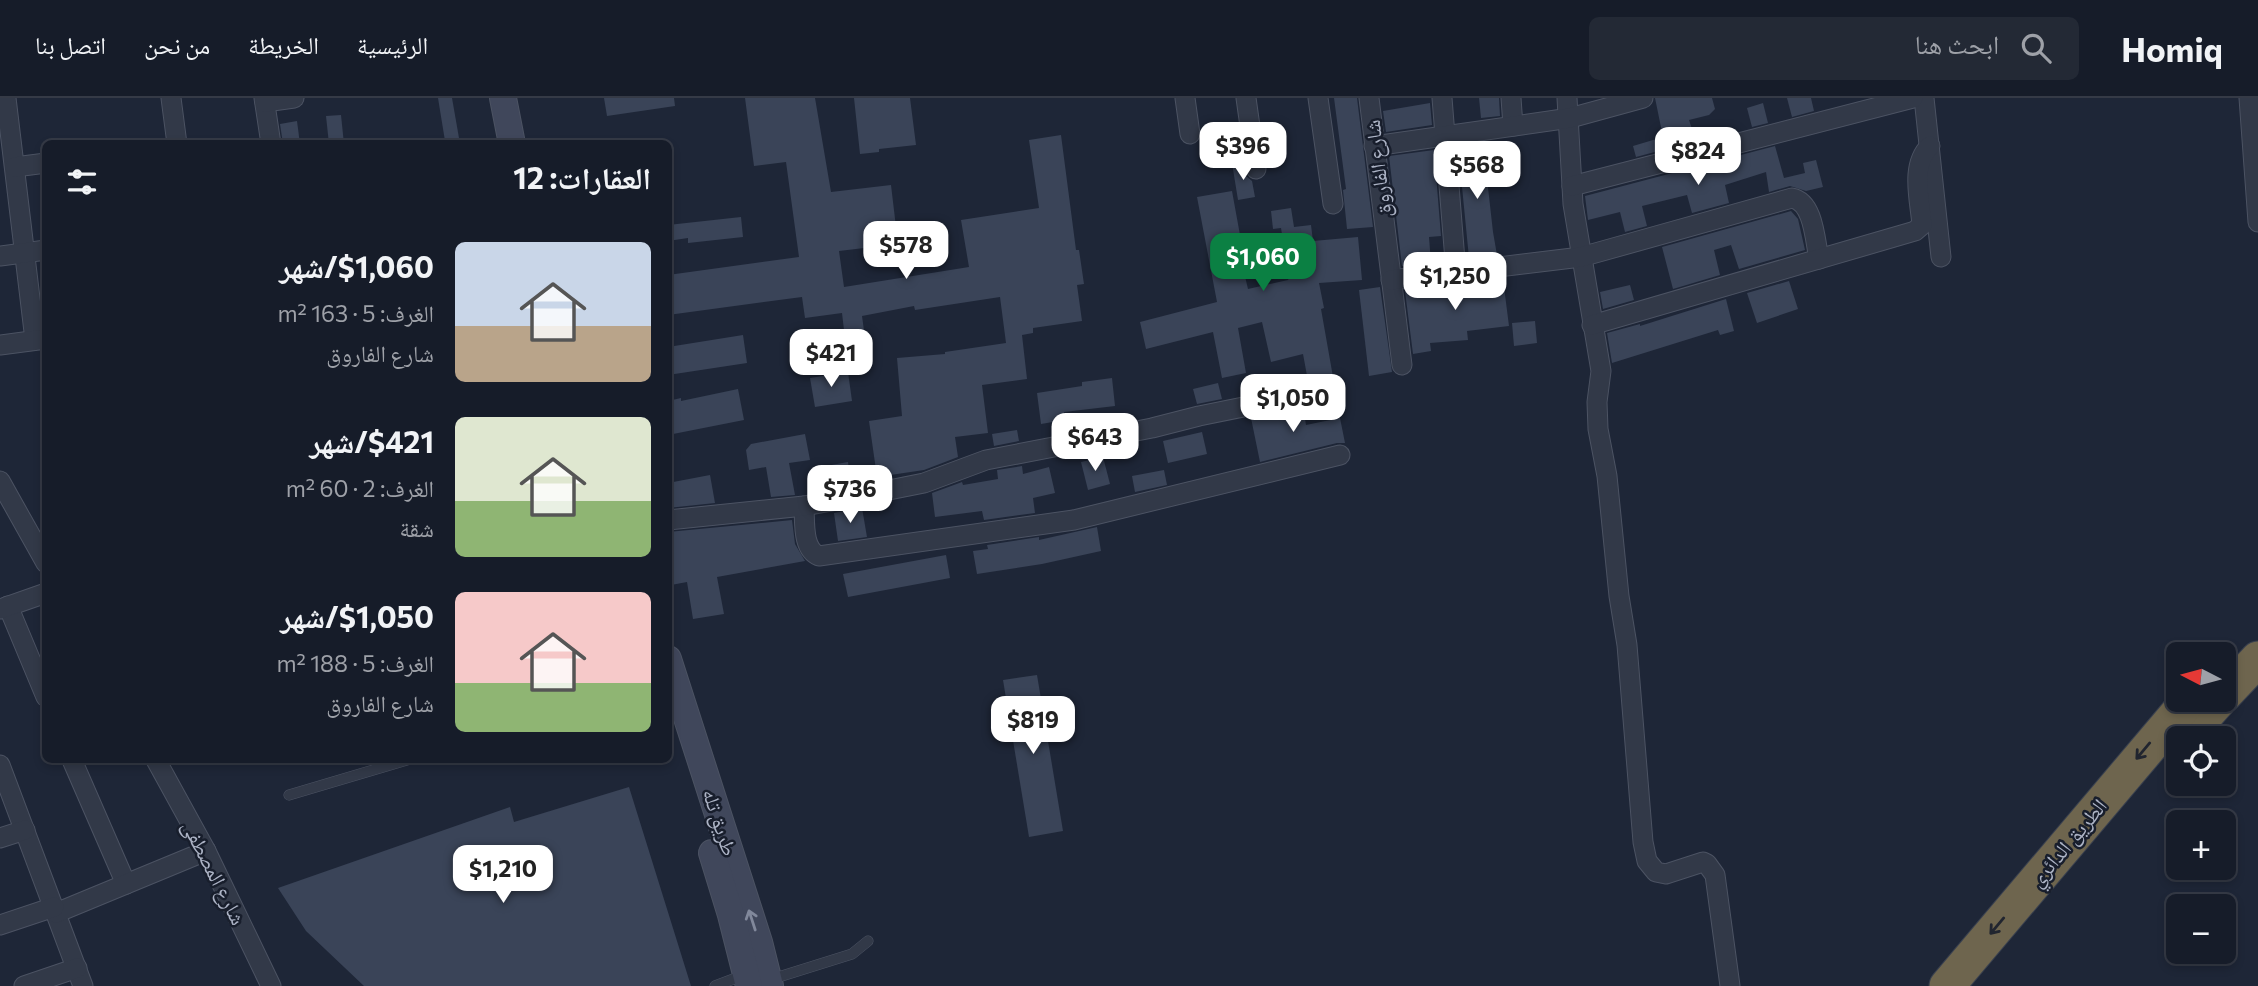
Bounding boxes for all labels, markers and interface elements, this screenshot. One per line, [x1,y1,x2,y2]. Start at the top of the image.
search box [1589,17,2079,80]
text: ابحث هنا [1915,28,1999,59]
text: Homiq [2121,28,2223,69]
icon: search [2017,29,2055,67]
text: اتصل بنا [35,30,106,59]
text: من نحن [144,30,210,59]
text: الخريطة [248,30,319,59]
text: الرئيسية [357,30,428,59]
street label: شارع الفاروق [1359,118,1397,219]
pin: $396 [1202,122,1284,182]
pin: $824 [1657,127,1739,187]
text: $396 [1216,131,1271,159]
text: $824 [1671,136,1725,164]
pin: $568 [1436,141,1518,201]
text: $568 [1449,150,1505,178]
text: العقارات: 12 [513,158,651,195]
icon: filters [63,163,101,201]
pin: $578 [865,222,947,281]
text: $578 [879,230,933,258]
pin: $1,060 [1206,234,1320,293]
text: $1,060 [1226,242,1300,270]
text: $1,060/شهر [279,247,434,284]
pin: $1,250 [1398,252,1512,312]
text: $1,250 [1419,261,1491,289]
icon: home [511,270,595,354]
text: الغرف: 5 · 163 m² [277,299,434,327]
pin: $421 [790,330,872,389]
text: $421 [806,338,856,366]
text: شارع الفاروق [326,339,434,367]
pin: $1,050 [1236,374,1350,434]
text: $1,050 [1256,383,1330,411]
pin: $643 [1054,414,1136,473]
text: $421/شهر [310,422,434,459]
text: $643 [1068,422,1122,450]
icon: home [511,445,595,529]
pin: $736 [809,466,891,525]
text: الغرف: 2 · 60 m² [286,474,434,502]
text: $736 [823,474,877,502]
text: شقة [400,514,434,542]
text: $1,050/شهر [280,597,434,634]
icon: home [511,620,595,704]
north arrow [2166,642,2236,712]
map controls [2166,642,2236,964]
text: الغرف: 5 · 188 m² [277,649,434,677]
text: شارع الفاروق [326,689,434,717]
pin: $819 [992,696,1074,756]
text: $819 [1007,705,1059,733]
button: locate [2166,726,2236,796]
one-way arrow [2136,742,2151,760]
street label: طريق تله [697,785,744,859]
street label: الطريق الدائري [2023,793,2115,895]
button: + [2166,810,2236,880]
street label: شارع المصطفى [176,815,252,929]
pin: $1,210 [446,846,560,905]
text: $1,210 [469,854,537,882]
button: − [2166,894,2236,964]
one-way arrow [745,909,758,931]
one-way arrow [1990,916,2005,934]

